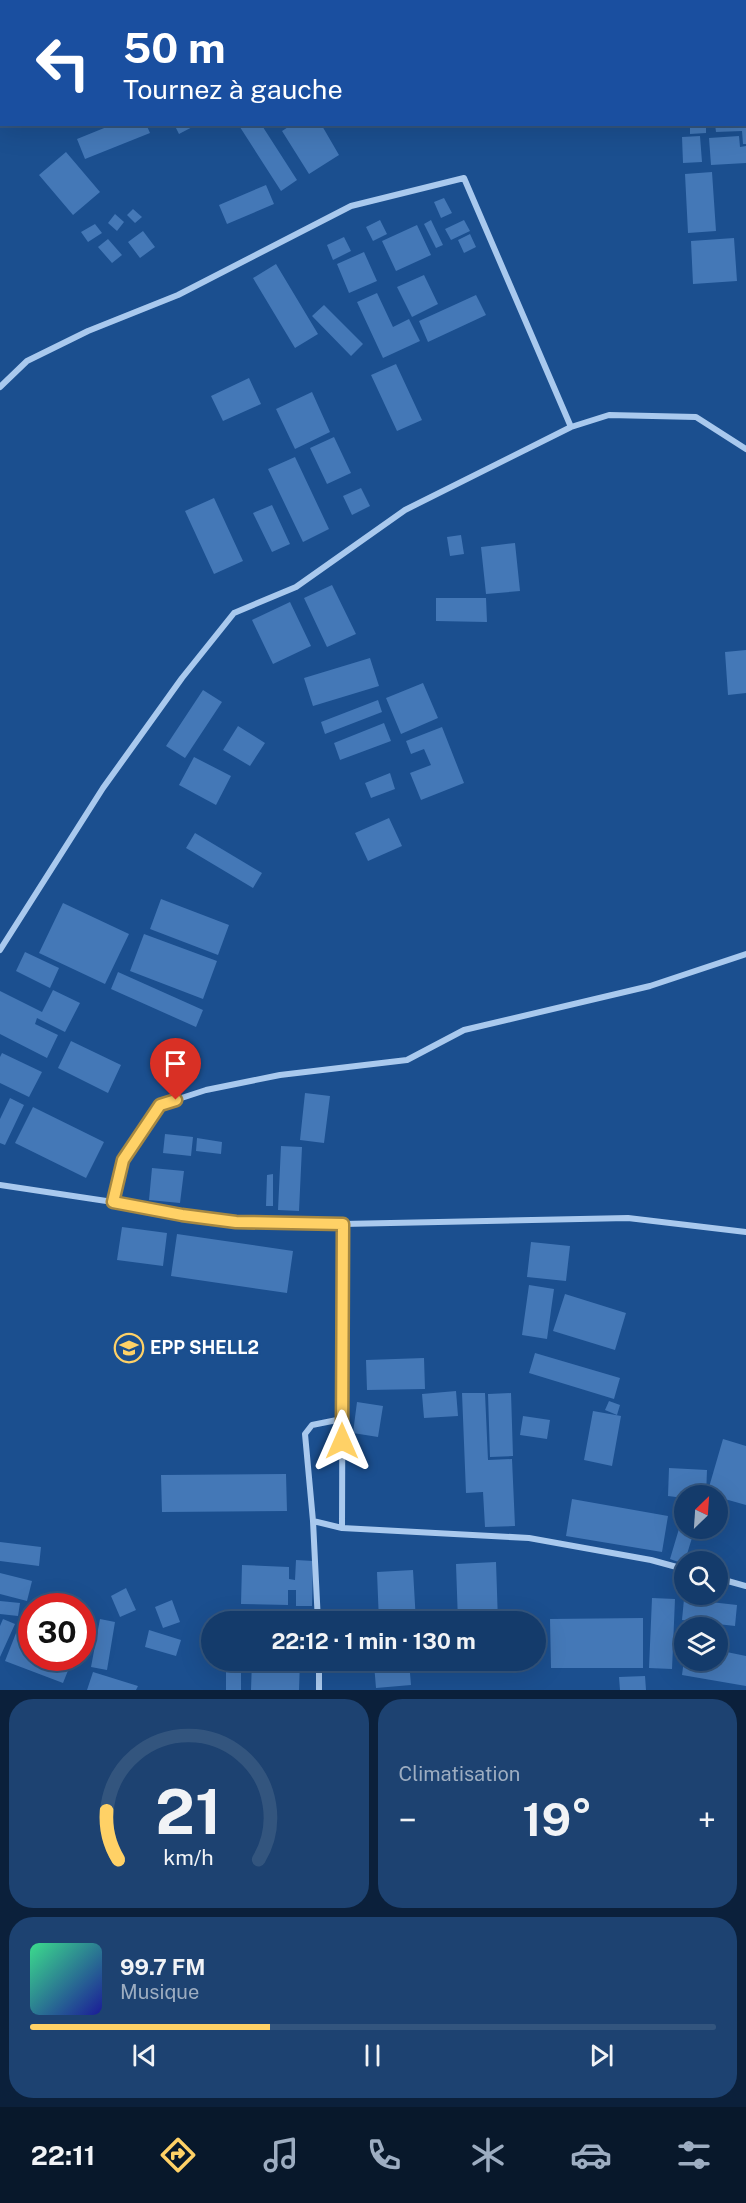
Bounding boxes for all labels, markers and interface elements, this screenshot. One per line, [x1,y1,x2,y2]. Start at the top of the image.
text: 50 m [123,23,226,72]
icon: left [24,24,102,102]
text: Tournez à gauche [123,73,343,105]
pin [150,1038,201,1100]
icon: arrive [159,1047,192,1080]
school or university icon: EPP SHELL2 [113,1332,145,1364]
place label: EPP SHELL2 [150,1337,259,1358]
position arrow [310,1409,374,1473]
north arrow [674,1485,728,1539]
map controls [674,1485,728,1671]
button: search [674,1551,728,1605]
speed limit sign: 30 [18,1593,96,1671]
button: layers [674,1617,728,1671]
text: 22:12 · 1 min · 130 m [271,1628,476,1654]
text: Climatisation [399,1762,520,1786]
text: 21 [156,1775,222,1848]
text: 19° [522,1793,592,1846]
text: − [399,1801,417,1839]
text: + [698,1801,716,1839]
text: km/h [164,1846,214,1871]
text: 99.7 FM [120,1954,205,1980]
text: Musique [120,1980,199,2004]
icon: previous [128,2039,161,2072]
icon: pause [356,2039,389,2072]
icon: next [585,2039,618,2072]
icon: directions [157,2134,199,2176]
icon: music [260,2134,302,2176]
icon: phone [363,2134,405,2176]
icon: climate [467,2134,509,2176]
icon: car [570,2134,612,2176]
icon: filters [673,2134,715,2176]
text: 22:11 [31,2139,95,2171]

